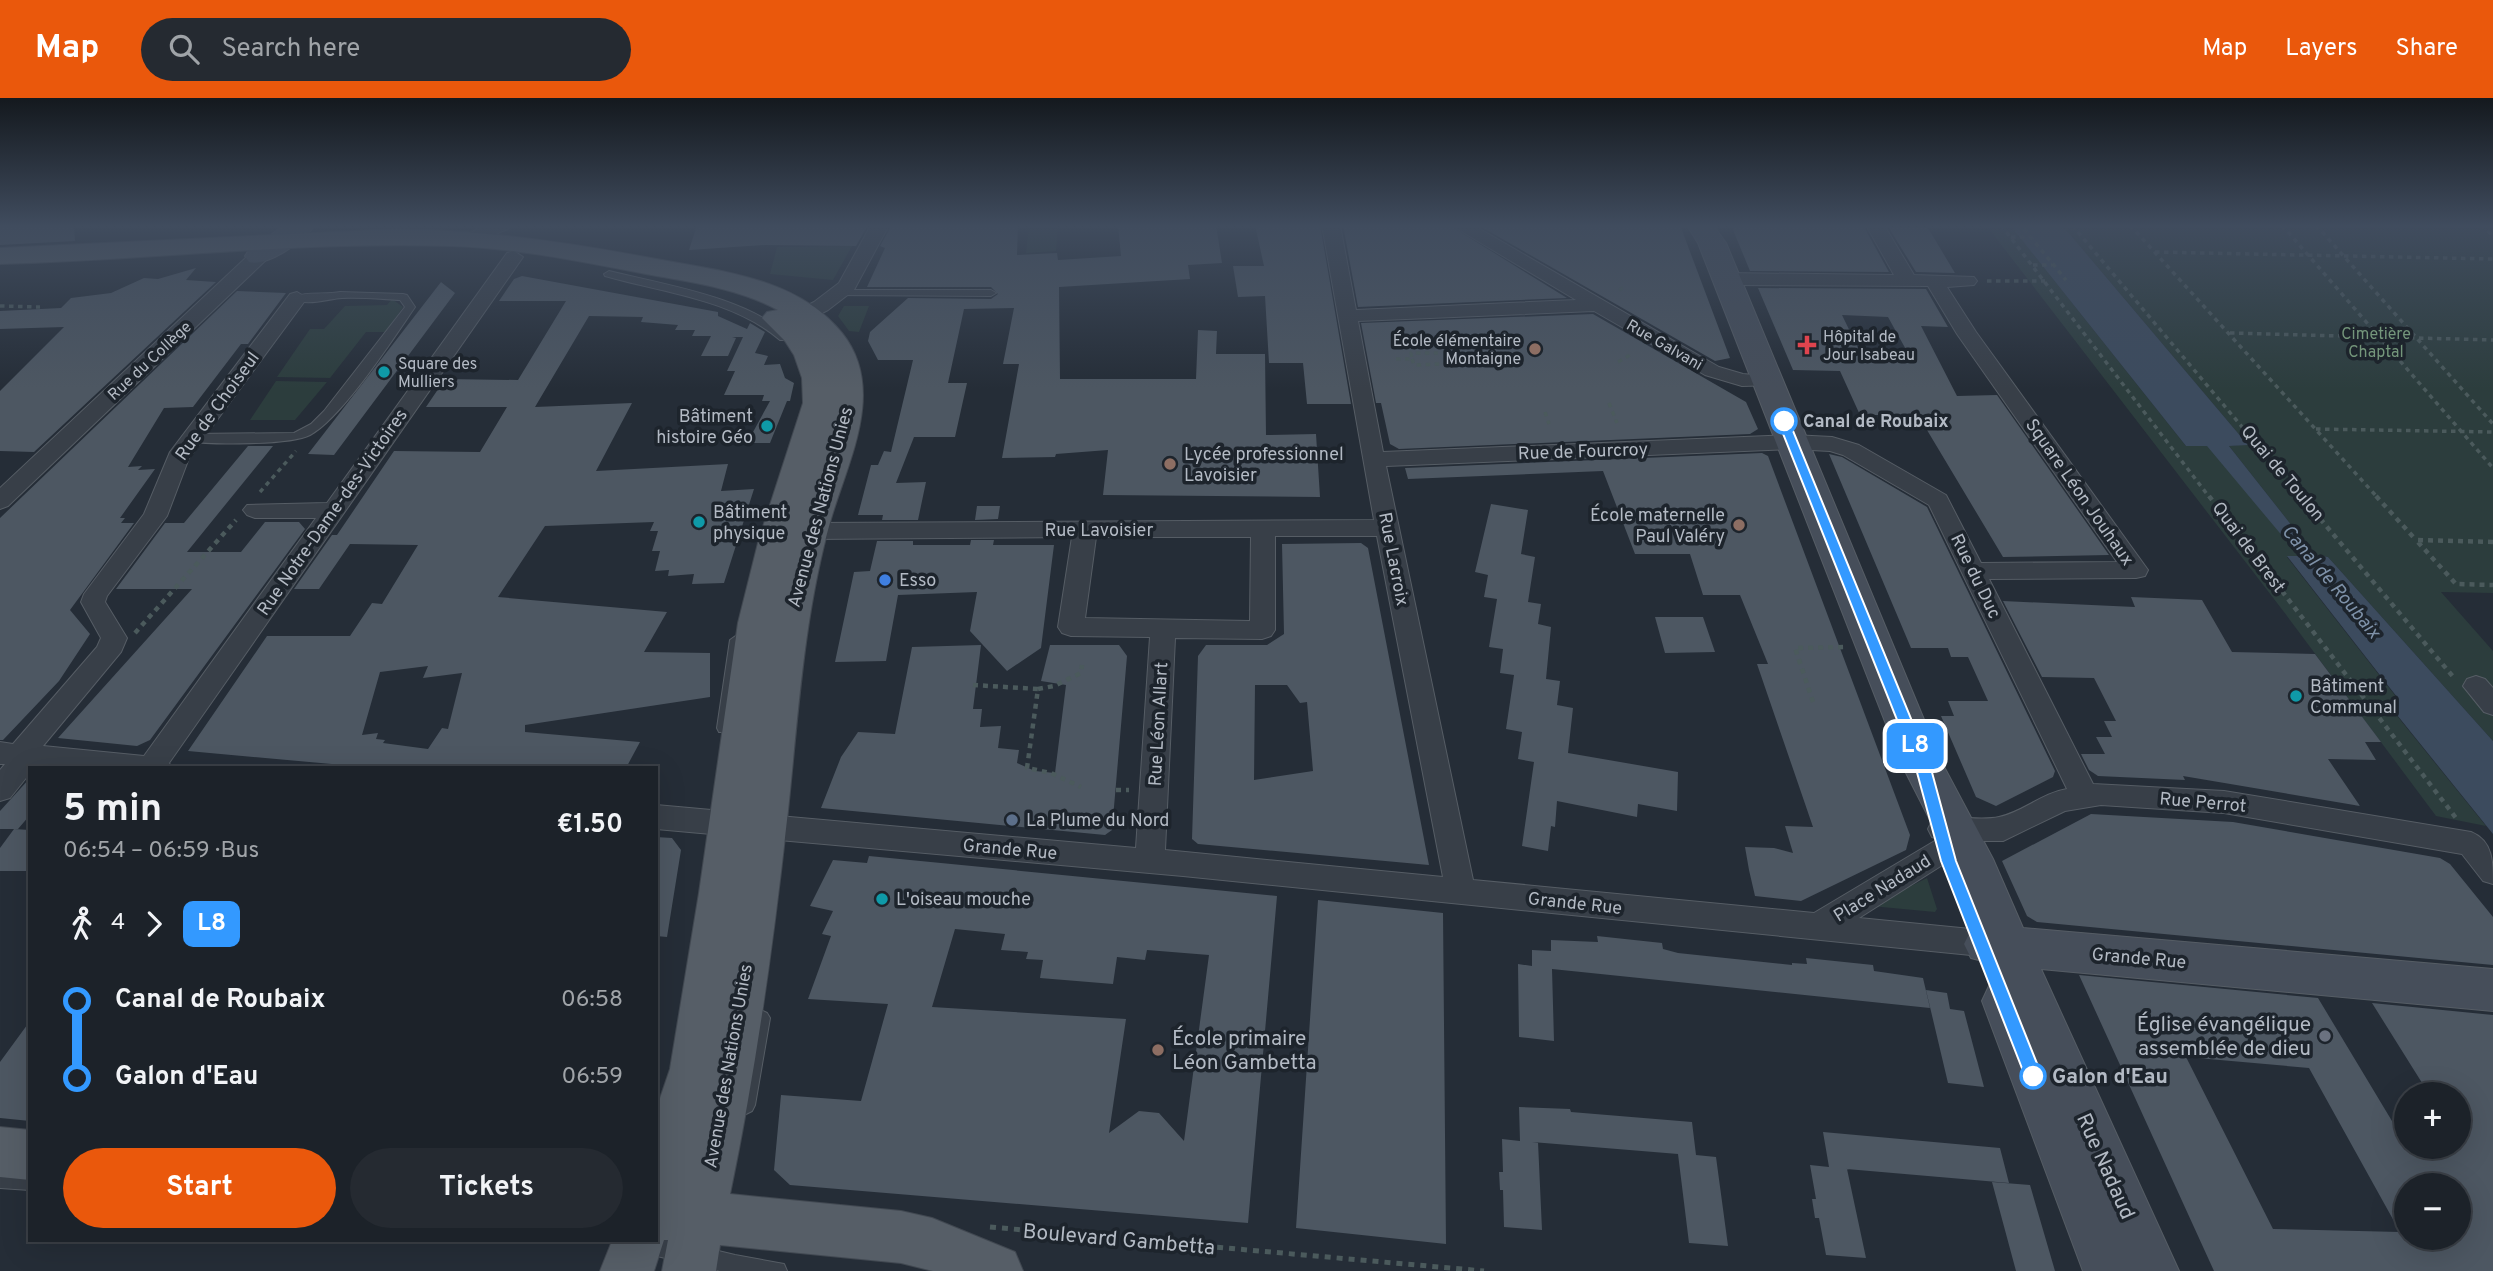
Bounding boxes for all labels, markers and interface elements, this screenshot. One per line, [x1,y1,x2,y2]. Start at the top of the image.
search box [141,18,631,81]
text: Map [35,28,99,70]
icon: search [165,30,203,68]
text: Search here [221,33,360,66]
text: Map [2202,34,2247,64]
text: Layers [2285,34,2357,64]
text: Share [2395,34,2458,64]
street label: Rue Galvani [1622,316,1706,376]
street label: Rue du Collège [104,318,196,405]
park label: Cimetière Chaptal [2341,325,2411,363]
place label: Hôpital de Jour Isabeau [1823,328,1915,366]
place label: École élémentaire Montaigne [1393,330,1521,370]
marker: Hôpital de Jour Isabeau [1797,335,1817,355]
marker: École élémentaire Montaigne [1527,341,1543,357]
street label: Rue de Choiseul [171,348,265,466]
place label: Square des Mulliers [398,355,477,393]
marker: Square des Mulliers [376,364,392,380]
street label: Avenue des Nations Unies [784,404,859,610]
street label: Rue Notre-Dame-des-Victoires [253,405,414,621]
place label: Bâtiment histoire Géo [656,406,753,450]
marker: Canal de Roubaix [1771,408,1797,434]
place label: Canal de Roubaix [1803,411,1949,434]
street label: Square Léon Jouhaux [2019,415,2138,571]
marker: Bâtiment histoire Géo [759,418,775,434]
street label: Quai de Toulon [2235,421,2329,527]
street label: Rue de Fourcroy [1518,439,1649,466]
place label: Lycée professionnel Lavoisier [1184,444,1344,488]
marker: Lycée professionnel Lavoisier [1162,456,1178,472]
street label: Quai de Brest [2206,498,2290,598]
place label: Bâtiment physique [713,502,787,546]
place label: École maternelle Paul Valéry [1590,503,1725,549]
street label: Rue Lacroix [1372,510,1413,608]
marker: Bâtiment physique [691,514,707,530]
marker: École maternelle Paul Valéry [1731,517,1747,533]
street label: Rue Lavoisier [1045,520,1153,543]
water label: Canal de Roubaix [2276,520,2386,645]
street label: Rue du Duc [1944,531,2005,623]
place label: Esso [899,570,936,593]
marker: Esso [877,572,893,588]
street label: Rue Léon Allart [1145,661,1174,787]
place label: Bâtiment Communal [2310,676,2397,720]
marker: Bâtiment Communal [2288,688,2304,704]
line badge: L8 [1884,723,1946,769]
text: L8 [1901,731,1929,761]
text: 5 min [63,786,162,835]
street label: Rue Perrot [2159,788,2247,819]
text: €1.50 [557,809,623,842]
place label: La Plume du Nord [1026,810,1169,833]
marker: La Plume du Nord [1004,812,1020,828]
street label: Grande Rue [962,835,1058,866]
text: 06:54 – 06:59 · Bus [63,837,259,866]
street label: Place Nadaud [1830,850,1936,928]
street label: Grande Rue [1527,888,1623,921]
place label: L'oiseau mouche [896,889,1031,912]
marker: L'oiseau mouche [874,891,890,907]
icon: walk [63,905,101,943]
icon: forward [135,905,173,943]
text: 4 [111,909,125,938]
text: L8 [197,909,226,939]
street label: Grande Rue [2091,944,2187,975]
street label: Avenue des Nations Unies [700,962,759,1170]
text: Canal de Roubaix [115,984,325,1017]
text: 06:58 [561,986,623,1015]
place label: Église évangélique assemblée de dieu [2137,1011,2311,1063]
place label: École primaire Léon Gambetta [1172,1025,1317,1077]
marker: Église évangélique assemblée de dieu [2317,1028,2333,1044]
marker: École primaire Léon Gambetta [1150,1042,1166,1058]
text: Galon d'Eau [115,1061,258,1094]
text: 06:59 [562,1063,623,1092]
marker: Galon d'Eau [2020,1063,2046,1089]
place label: Galon d'Eau [2052,1064,2168,1091]
map controls [2394,1082,2471,1250]
button: + [2394,1082,2471,1159]
street label: Rue Nadaud [2069,1109,2140,1224]
button: Start [63,1148,336,1228]
button: Tickets [350,1148,623,1228]
button: − [2394,1173,2471,1250]
street label: Boulevard Gambetta [1022,1219,1216,1262]

